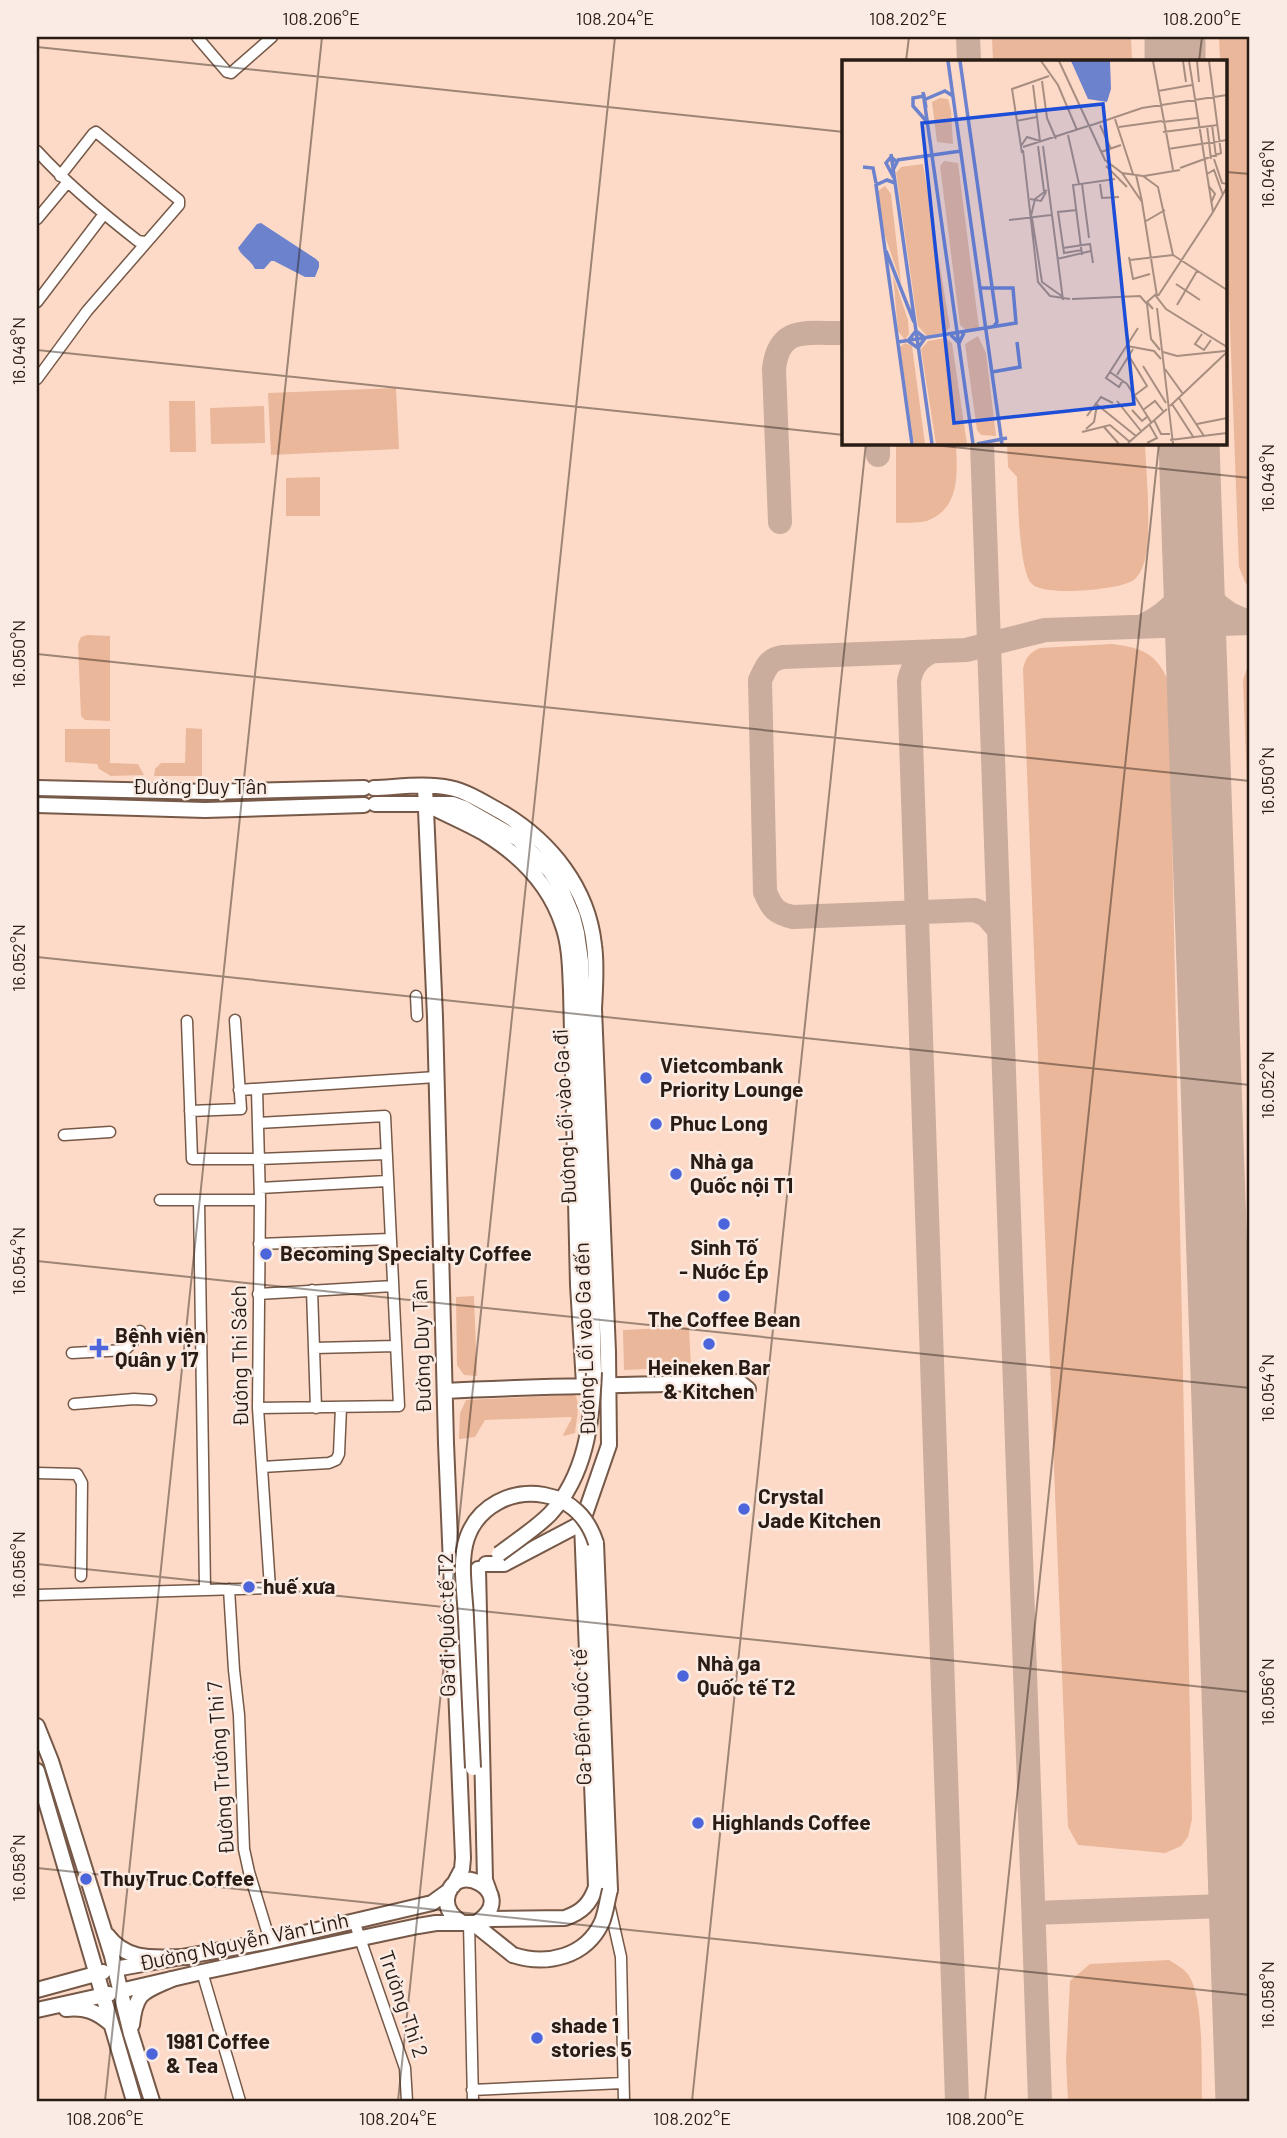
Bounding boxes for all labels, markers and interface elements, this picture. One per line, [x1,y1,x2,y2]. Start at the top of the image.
text: 108.206°E [282,7,360,29]
text: 108.204°E [576,7,654,29]
text: 108.202°E [869,7,947,29]
text: 108.200°E [1163,7,1241,29]
inset map [842,60,1228,444]
text: 16.046°N [1256,140,1278,208]
text: 16.048°N [7,317,29,385]
text: 16.048°N [1256,444,1278,512]
text: 16.050°N [7,620,29,688]
text: 16.050°N [1256,747,1278,815]
street label: Đường Duy Tân [133,773,267,798]
text: 16.052°N [7,924,29,992]
street label: Đường Lối vào Ga đi [546,1028,581,1206]
text: 16.052°N [1256,1051,1278,1119]
place label: Vietcombank Priority Lounge [660,1052,804,1101]
marker: Vietcombank Priority Lounge [638,1070,654,1086]
place label: Phuc Long [670,1110,768,1135]
marker: Phuc Long [648,1116,664,1132]
place label: Nhà ga Quốc nội T1 [690,1148,793,1197]
marker: Nhà ga Quốc nội T1 [668,1166,684,1182]
marker: Sinh Tố - Nước Ép [716,1216,732,1232]
text: 16.054°N [7,1227,29,1295]
place label: Sinh Tố - Nước Ép [679,1234,769,1283]
place label: Becoming Specialty Coffee [280,1240,532,1265]
street label: Đường Lối vào Ga đến [568,1242,599,1436]
marker: Becoming Specialty Coffee [258,1246,274,1262]
street label: Đường Duy Tân [406,1278,435,1414]
street label: Đường Thi Sách [225,1285,252,1427]
marker: The Coffee Bean [716,1288,732,1304]
place label: The Coffee Bean [647,1306,801,1331]
place label: Bệnh viện Quân y 17 [115,1322,206,1371]
marker: Heineken Bar & Kitchen [701,1336,717,1352]
marker: Bệnh viện Quân y 17 [89,1338,109,1358]
place label: Heineken Bar & Kitchen [648,1354,770,1403]
text: 16.054°N [1256,1354,1278,1422]
place label: Crystal Jade Kitchen [758,1483,881,1532]
marker: Crystal Jade Kitchen [736,1501,752,1517]
text: 16.056°N [7,1531,29,1599]
street label: Ga đi Quốc tế T2 [432,1553,459,1697]
place label: huế xưa [263,1573,335,1598]
marker: huế xưa [241,1579,257,1595]
street label: Ga Đến Quốc tế [566,1648,595,1786]
place label: Nhà ga Quốc tế T2 [697,1650,795,1699]
text: 16.056°N [1256,1658,1278,1726]
marker: Nhà ga Quốc tế T2 [675,1668,691,1684]
street label: Đường Trường Thi 7 [201,1680,238,1856]
place label: Highlands Coffee [712,1809,871,1834]
marker: Highlands Coffee [690,1815,706,1831]
text: 16.058°N [7,1834,29,1902]
place label: ThuyTruc Coffee [100,1865,255,1890]
marker: ThuyTruc Coffee [78,1871,94,1887]
street label: Đường Nguyễn Văn Linh [137,1906,351,1975]
street label: Trường Thi 2 [374,1947,434,2060]
text: 16.058°N [1256,1961,1278,2029]
place label: shade 1 stories 5 [551,2012,632,2061]
place label: 1981 Coffee & Tea [166,2028,270,2077]
marker: shade 1 stories 5 [529,2030,545,2046]
marker: 1981 Coffee & Tea [144,2046,160,2062]
text: 108.206°E [66,2107,144,2129]
text: 108.204°E [359,2107,437,2129]
text: 108.202°E [653,2107,731,2129]
text: 108.200°E [946,2107,1024,2129]

